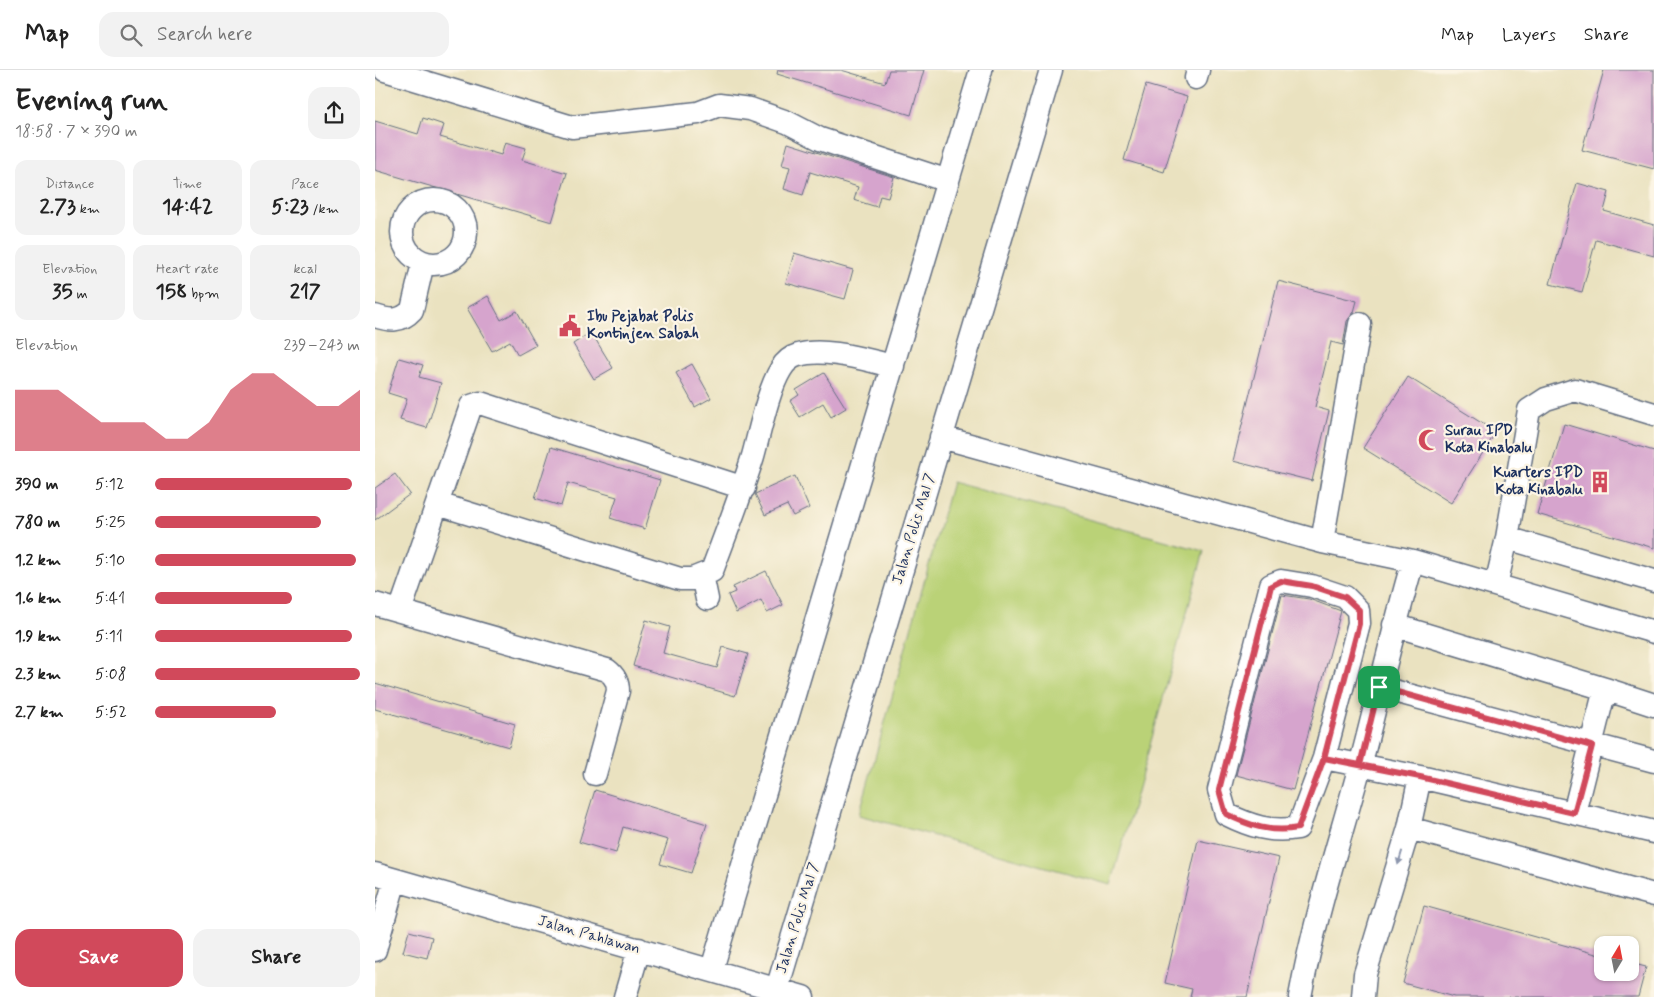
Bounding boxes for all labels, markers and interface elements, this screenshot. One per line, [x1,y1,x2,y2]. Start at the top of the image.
search box [99,12,449,57]
text: Map [25,19,69,50]
icon: search [117,21,145,49]
text: Search here [157,22,253,47]
text: Map [1441,23,1474,47]
text: Layers [1502,23,1556,47]
text: Share [1584,23,1629,47]
text: Evening run [15,83,168,120]
button: share [308,87,360,139]
text: 18:58 · 7 × 390 m [15,121,137,142]
text: Distance [45,175,94,193]
text: Time [173,175,202,193]
text: Pace [291,175,319,193]
text: 2.73 [40,193,76,221]
text: 14:42 [162,193,213,221]
text: 5:23 [271,193,309,221]
text: km [76,200,100,218]
text: /km [309,200,339,218]
text: Elevation [42,260,97,278]
text: Heart rate [156,260,219,278]
text: kcal [293,260,317,278]
text: 35 [52,278,73,306]
text: 158 [156,278,187,306]
text: 217 [290,278,321,306]
text: m [73,285,88,303]
text: bpm [187,285,219,303]
place label: Ibu Pejabat Polis Kontinjen Sabah [587,307,699,344]
public building icon: Ibu Pejabat Polis Kontinjen Sabah [557,313,583,339]
text: Elevation [15,335,78,356]
text: 239–243 m [284,335,360,356]
place label: Surau IPD Kota Kinabalu [1445,421,1533,458]
mosque icon: Surau IPD Kota Kinabalu [1416,427,1442,453]
place label: Kuarters IPD Kota Kinabalu [1493,463,1583,500]
building icon: Kuarters IPD Kota Kinabalu [1587,469,1613,495]
street label: Jalan Polis Mal 7 [888,471,940,587]
text: 390 m [15,474,58,495]
text: 5:12 [95,474,124,495]
text: 780 m [15,512,60,533]
text: 5:25 [95,512,125,533]
text: 1.2 km [15,550,61,571]
text: 5:10 [95,550,125,571]
text: 1.6 km [15,588,61,609]
text: 5:41 [95,588,125,609]
text: 1.9 km [15,626,61,647]
text: 5:11 [95,626,123,647]
text: 2.3 km [15,664,61,685]
text: 5:08 [95,664,127,685]
pin [1358,666,1400,708]
icon: arrive [1365,673,1393,701]
text: 2.7 km [15,702,64,723]
text: 5:52 [95,702,127,723]
one-way arrow [1396,851,1404,866]
street label: Jalan Polis Mal 7 [772,860,824,976]
street label: Jalan Pahlawan [535,911,643,959]
button: Save [15,929,183,987]
button: Share [193,929,360,987]
north arrow [1594,936,1639,981]
map controls [1594,936,1639,981]

